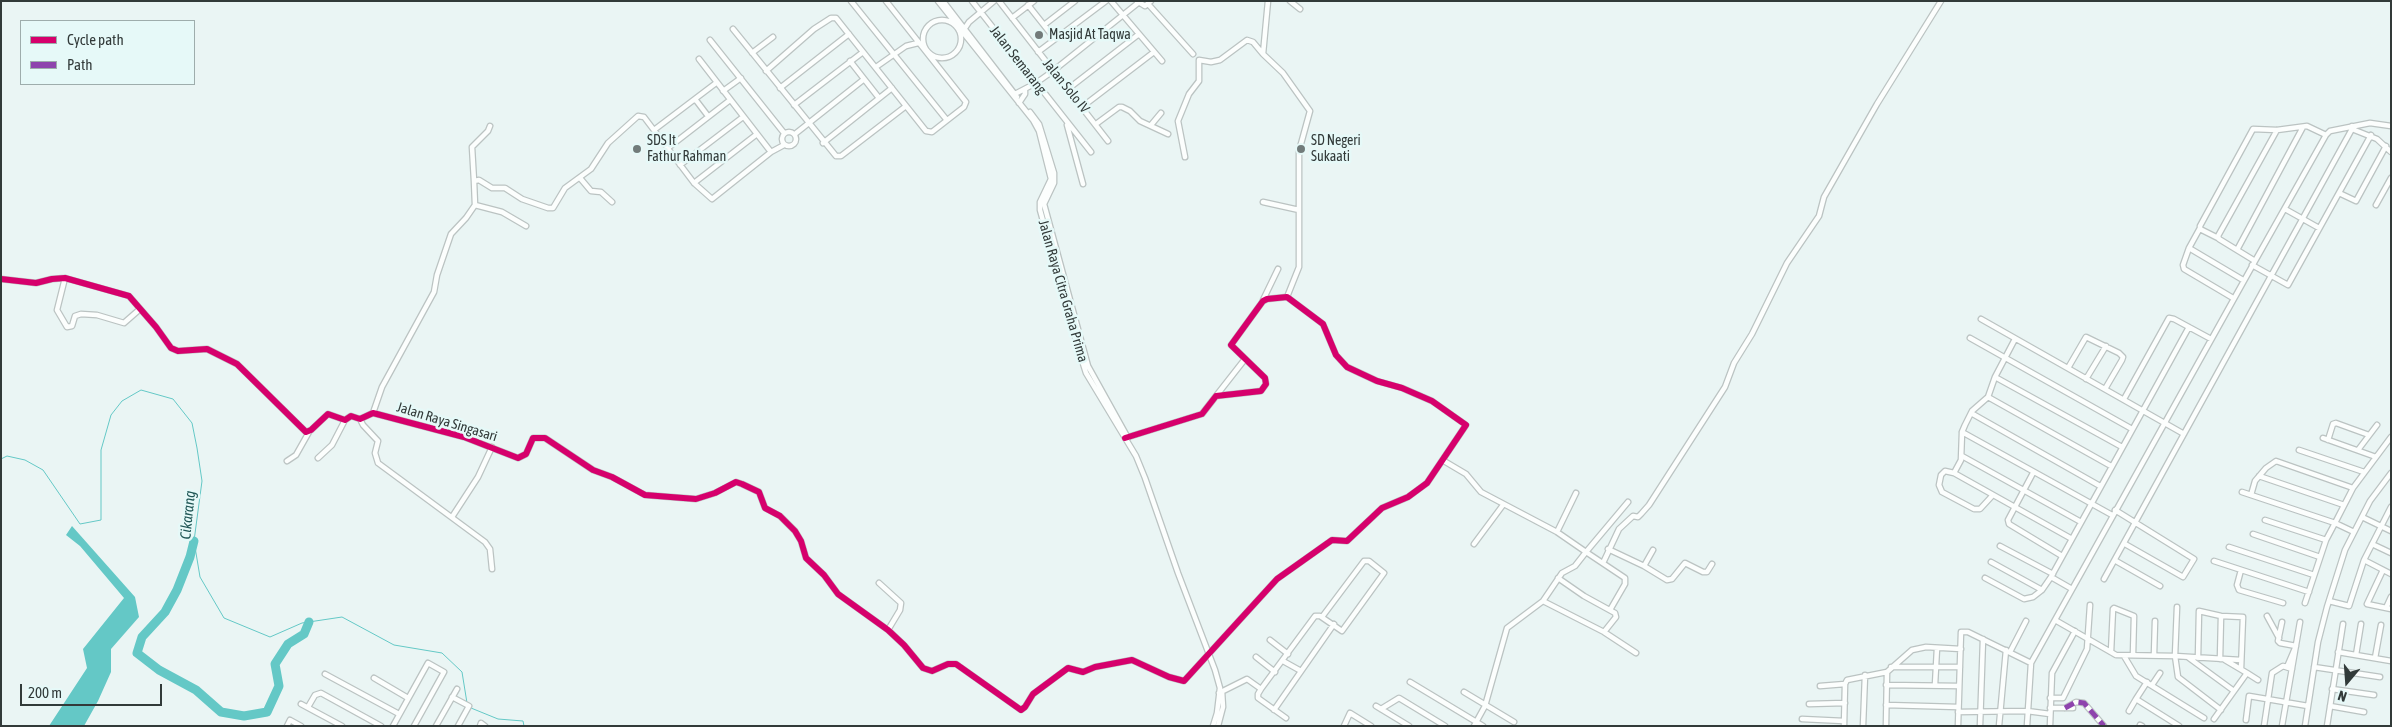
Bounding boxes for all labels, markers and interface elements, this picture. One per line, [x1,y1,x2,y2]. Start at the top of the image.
legend [20,20,195,85]
street label: Jalan Semarang [986,23,1050,97]
place label: Masjid At Taqwa [1049,27,1131,43]
marker: Masjid At Taqwa [1033,29,1045,41]
text: Cycle path [67,31,124,48]
text: Path [67,56,93,73]
street label: Jalan Solo IV [1039,56,1093,116]
place label: SDS It Fathur Rahman [647,133,726,166]
place label: SD Negeri Sukaati [1311,133,1361,166]
marker: SDS It Fathur Rahman [631,143,643,155]
marker: SD Negeri Sukaati [1295,143,1307,155]
street label: Jalan Raya Citra Graha Prima [1035,218,1091,364]
street label: Jalan Raya Singasari [395,399,499,445]
water label: Cikarang [177,490,199,540]
north arrow [2322,657,2372,707]
scale bar [22,674,165,706]
text: 200 m [28,684,62,701]
text: N [2336,687,2349,705]

